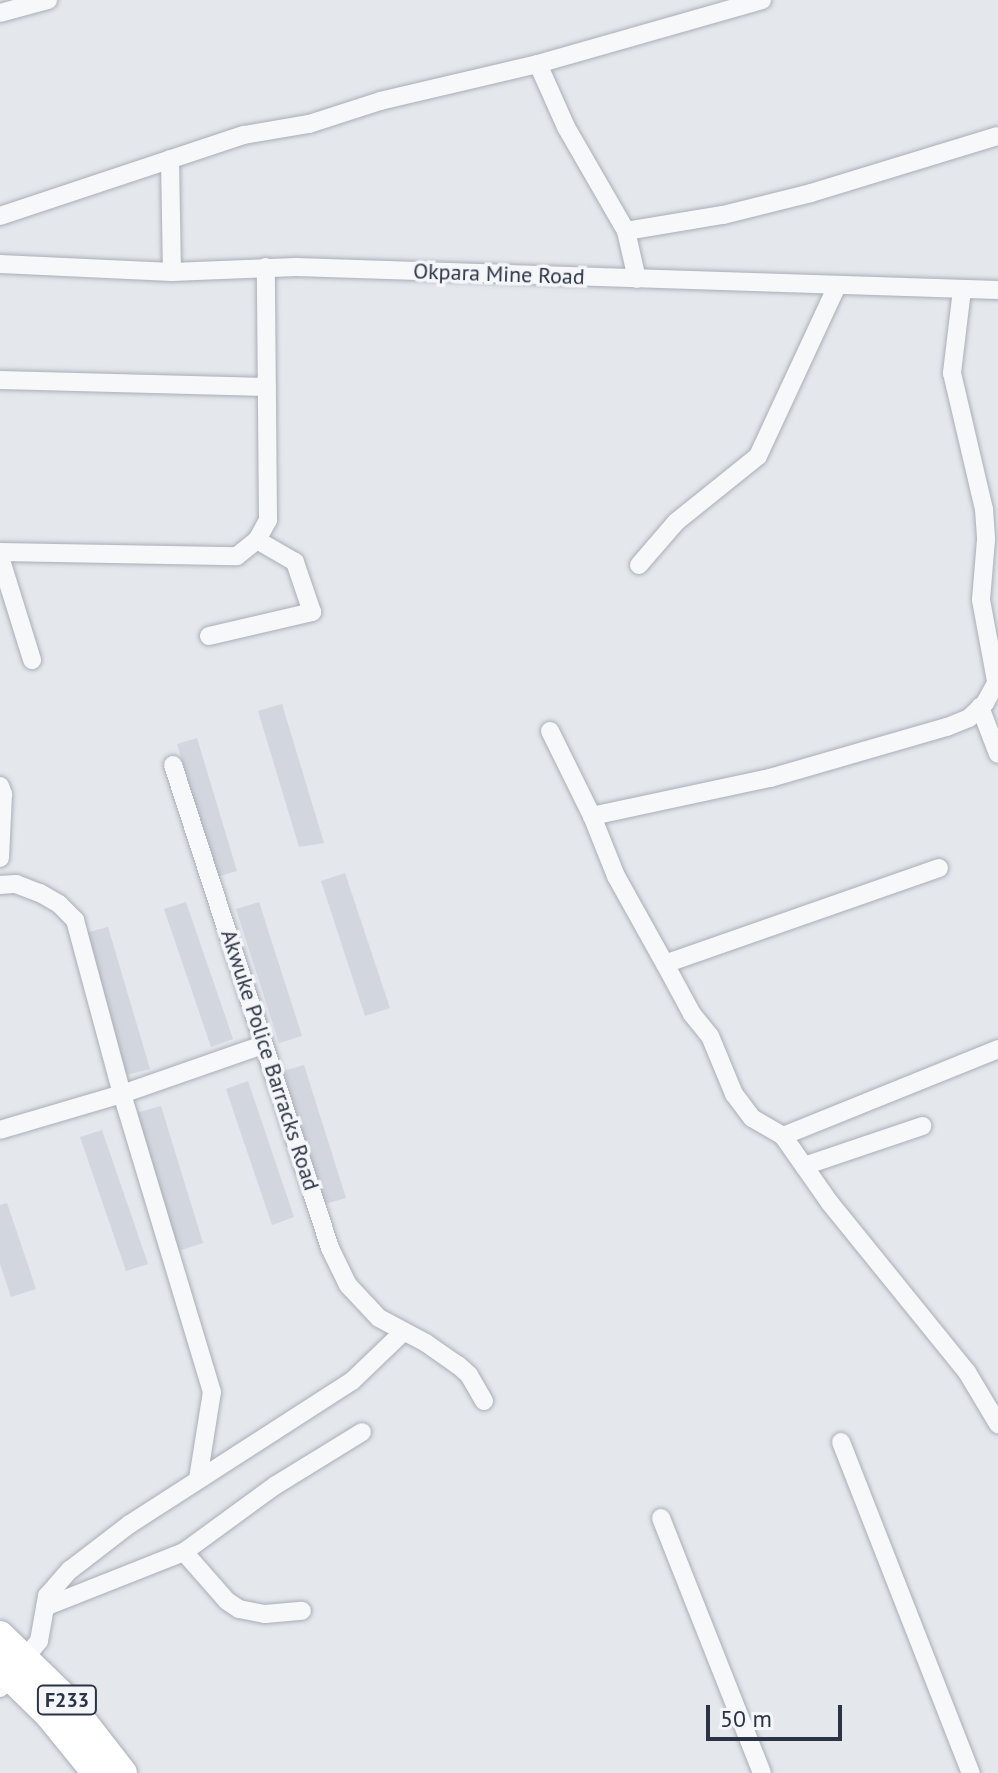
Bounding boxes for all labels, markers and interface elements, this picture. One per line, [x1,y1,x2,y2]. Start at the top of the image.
street label: Okpara Mine Road [413,258,585,290]
street label: Akwuke Police Barracks Road [215,926,325,1194]
road number: F233 [35,1684,99,1716]
scale bar [710,1689,846,1739]
text: 50 m [720,1703,772,1734]

